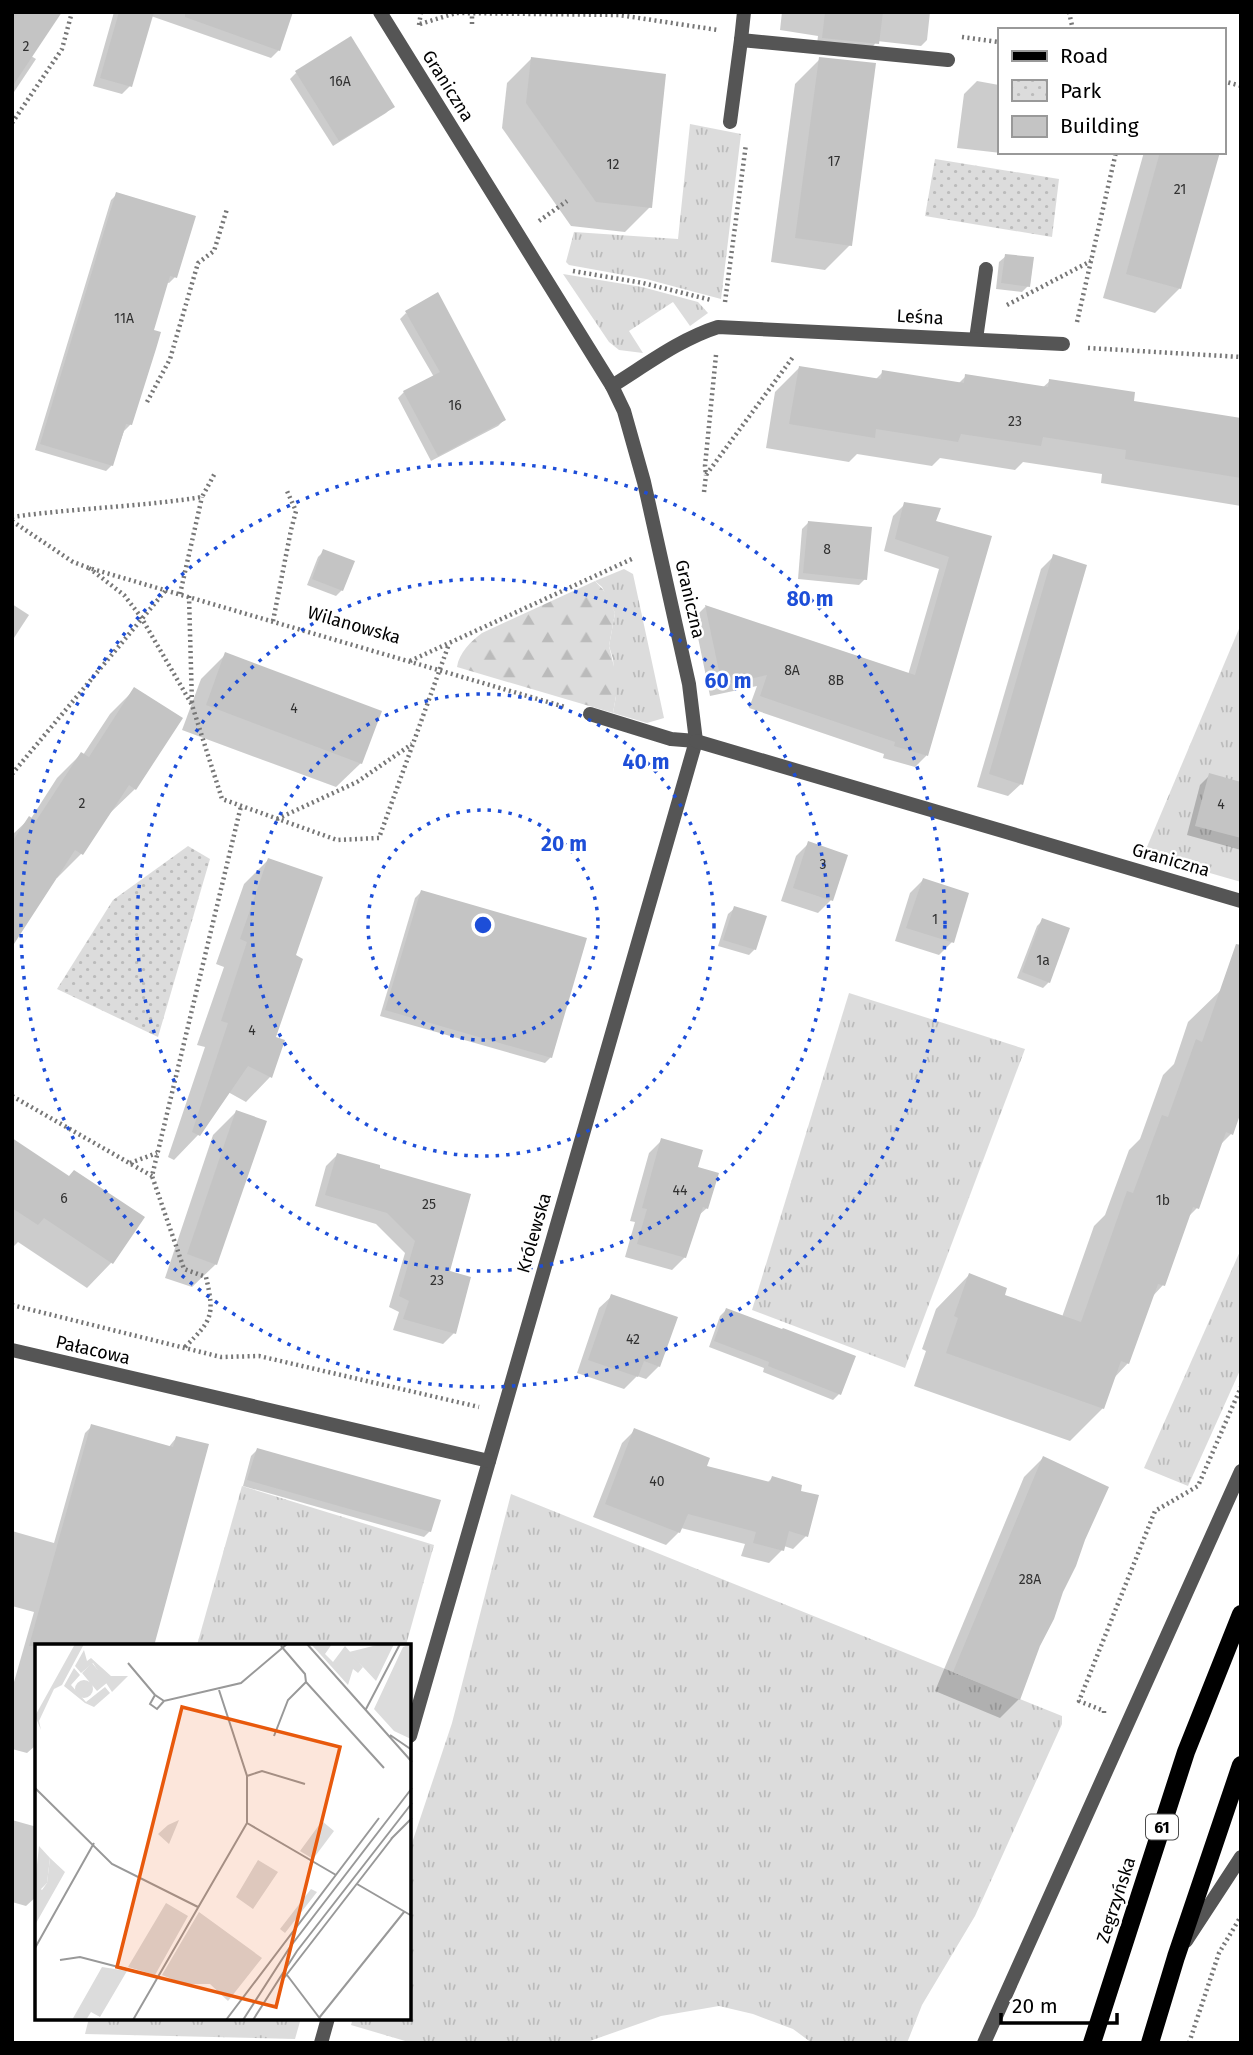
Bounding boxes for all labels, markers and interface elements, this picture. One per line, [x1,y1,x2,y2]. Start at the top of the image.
legend [998,28,1225,154]
house number: 2 [23,38,30,55]
text: Road [1060,43,1108,69]
street label: Graniczna [417,46,479,126]
house number: 16A [329,73,351,90]
text: Park [1060,78,1102,104]
text: Building [1060,113,1139,139]
house number: 17 [828,153,840,170]
house number: 12 [607,156,620,173]
house number: 21 [1174,181,1186,198]
street label: Leśna [896,305,944,329]
house number: 11A [114,310,134,327]
house number: 16 [448,397,462,414]
house number: 23 [1008,413,1022,430]
house number: 8 [823,541,831,558]
street label: Graniczna [670,558,710,640]
text: 80 m [786,586,834,612]
street label: Wilanowska [305,601,403,649]
house number: 8A [784,662,800,679]
text: 60 m [705,668,751,694]
house number: 8B [828,672,844,689]
house number: 4 [290,700,298,717]
text: 40 m [623,749,669,775]
house number: 2 [79,795,86,812]
house number: 4 [1217,796,1225,813]
text: 20 m [541,831,587,857]
street label: Graniczna [1130,838,1212,882]
house number: 3 [820,856,827,873]
house number: 1 [932,911,938,928]
centre of rings [471,913,495,937]
house number: 1a [1036,952,1050,969]
house number: 4 [248,1022,256,1039]
house number: 44 [673,1182,688,1199]
house number: 6 [60,1190,68,1207]
street label: Królewska [512,1190,556,1276]
house number: 1b [1156,1192,1170,1209]
house number: 25 [422,1196,436,1213]
house number: 23 [430,1272,444,1289]
street label: Pałacowa [54,1331,132,1369]
house number: 42 [626,1331,640,1348]
house number: 40 [649,1473,665,1490]
house number: 28A [1019,1571,1041,1588]
inset map [35,1644,411,2020]
road number: 61 [1146,1814,1178,1840]
street label: Zegrzyńska [1092,1854,1140,1946]
scale bar [1001,1982,1116,2026]
text: 20 m [1012,1993,1058,2019]

